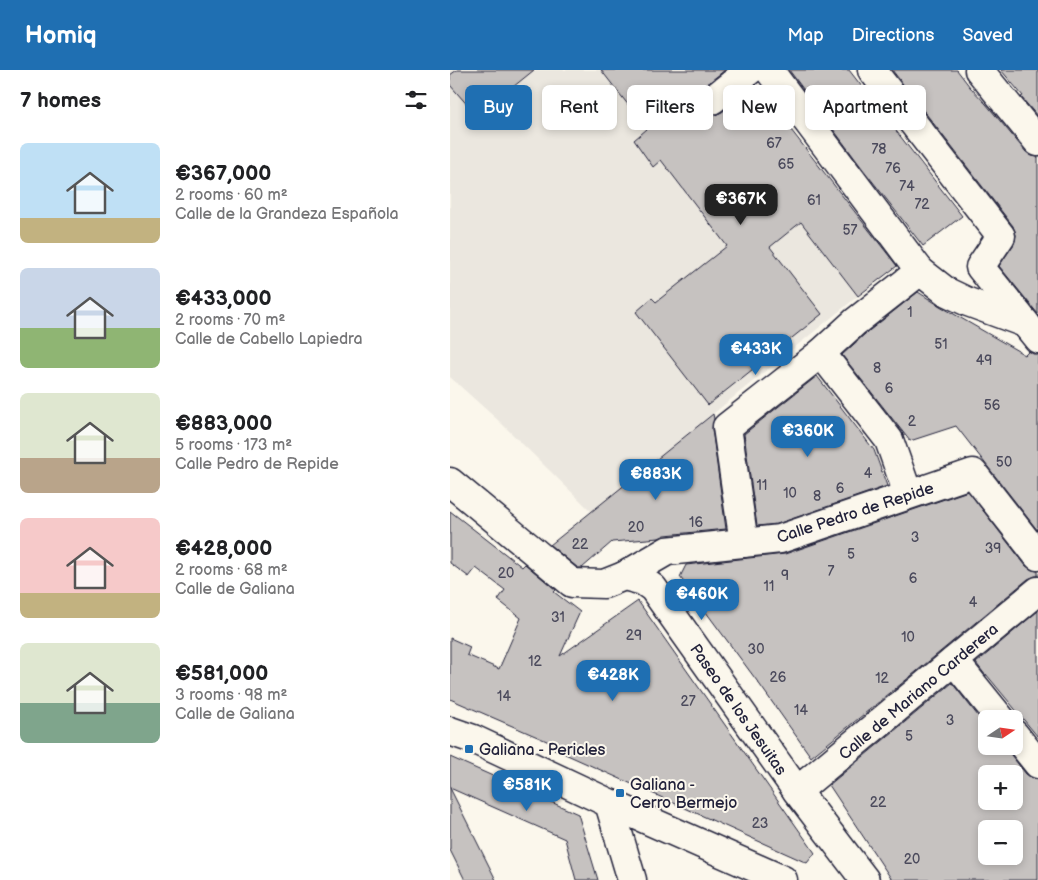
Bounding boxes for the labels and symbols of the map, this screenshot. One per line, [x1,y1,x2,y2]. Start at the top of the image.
house number: 67 [766,135,782,152]
house number: 78 [871,141,887,158]
house number: 65 [778,156,794,173]
house number: 76 [885,160,901,177]
house number: 74 [899,178,915,195]
pin: €367K [706,184,776,226]
house number: 61 [807,192,821,209]
house number: 72 [914,196,930,213]
house number: 57 [843,222,858,239]
house number: 1 [907,304,913,321]
pin: €433K [721,334,791,376]
house number: 51 [934,336,948,353]
house number: 49 [976,352,992,369]
house number: 8 [873,360,881,377]
house number: 6 [885,380,894,397]
house number: 56 [984,397,1001,414]
house number: 2 [908,413,917,430]
pin: €360K [773,416,843,458]
house number: 50 [996,454,1012,471]
pin: €883K [621,458,691,501]
house number: 4 [864,465,873,482]
house number: 11 [757,477,767,494]
street label: Calle Pedro de Repide [775,479,937,548]
house number: 6 [836,480,845,497]
house number: 10 [783,485,797,502]
house number: 8 [813,488,821,505]
house number: 16 [689,514,703,531]
house number: 20 [628,519,644,536]
house number: 3 [911,529,919,546]
house number: 22 [572,536,589,553]
house number: 39 [985,540,1001,557]
house number: 5 [847,546,855,563]
house number: 7 [828,563,835,580]
house number: 20 [498,565,514,582]
house number: 9 [781,567,789,584]
house number: 6 [909,570,918,587]
pin: €460K [667,578,737,621]
house number: 11 [764,578,774,595]
house number: 4 [969,594,978,611]
house number: 31 [551,609,565,626]
street label: Calle de Mariano Carderera [835,620,1002,764]
house number: 29 [626,627,642,644]
house number: 10 [901,629,915,646]
street label: Paseo de los Jesuitas [685,641,790,779]
house number: 30 [748,641,764,658]
house number: 12 [528,653,543,670]
pin: €428K [578,660,648,702]
house number: 26 [770,669,787,686]
house number: 12 [875,670,890,687]
house number: 14 [497,688,511,705]
house number: 27 [680,693,696,710]
house number: 14 [794,702,808,719]
north arrow [978,710,1022,755]
house number: 3 [946,712,954,729]
house number: 5 [905,728,913,745]
place label: Galiana - Pericles [479,741,606,760]
marker: Galiana - Pericles [463,743,475,755]
pin: €581K [492,770,562,812]
place label: Galiana - Cerro Bermejo [630,776,737,813]
marker: Galiana - Cerro Bermejo [614,787,626,799]
house number: 22 [870,794,887,811]
house number: 23 [752,815,768,832]
house number: 20 [904,851,920,868]

